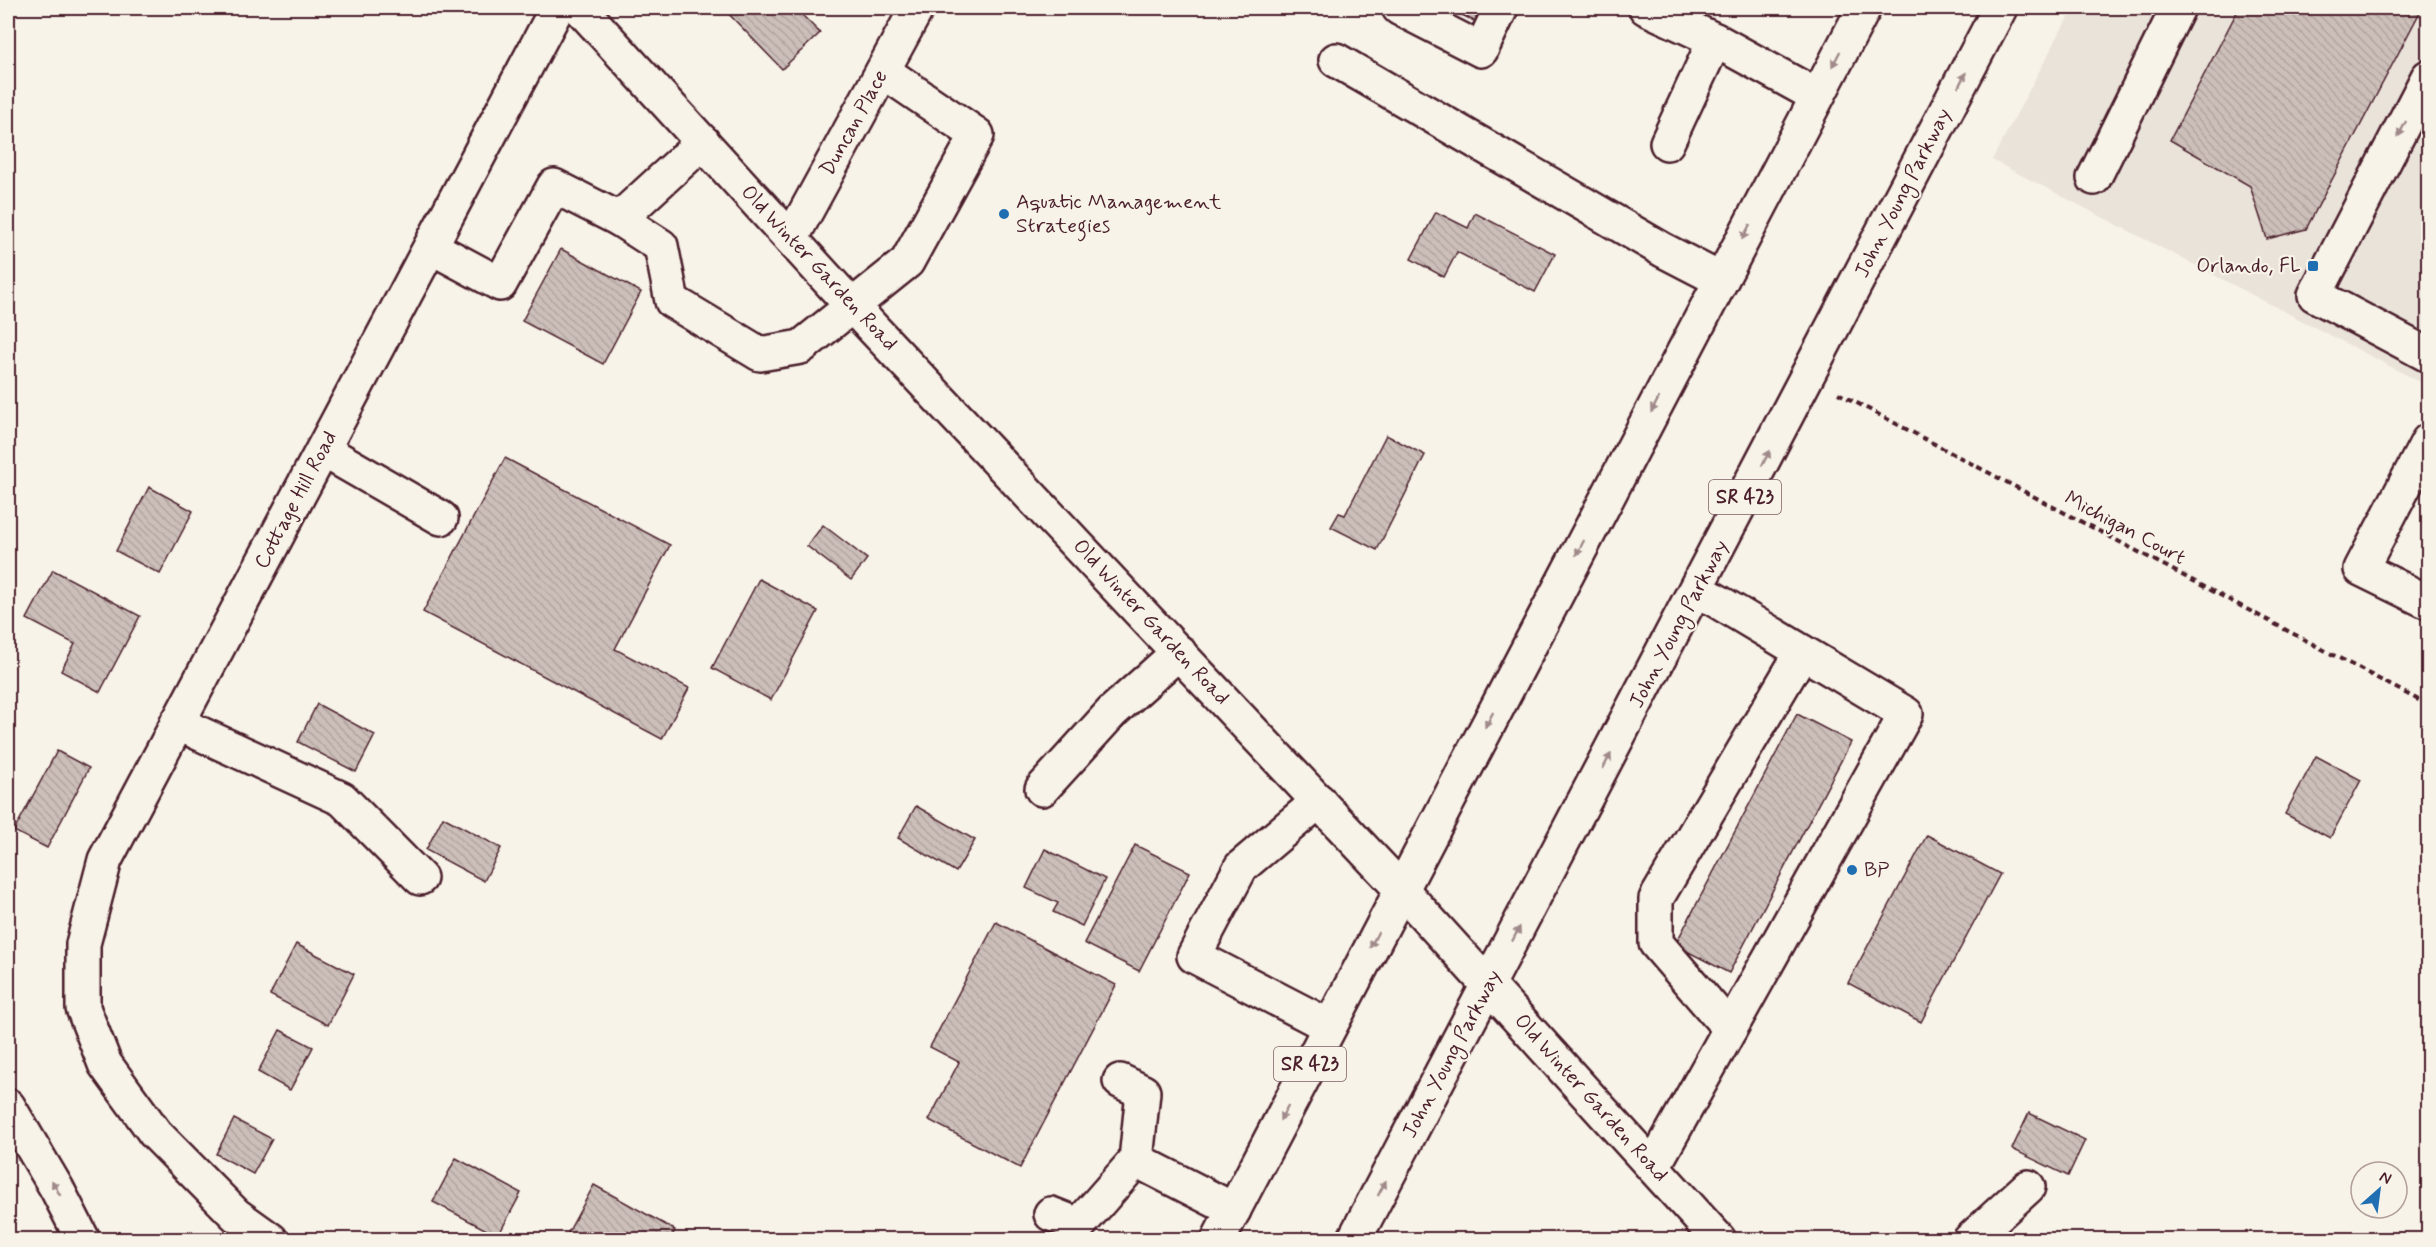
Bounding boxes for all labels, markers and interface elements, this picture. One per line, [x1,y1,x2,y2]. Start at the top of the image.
one-way arrow [1831,51,1841,68]
street label: Duncan Place [813,65,895,181]
one-way arrow [1957,72,1967,89]
street label: John Young Parkway [1848,103,1959,283]
one-way arrow [2397,120,2407,138]
street label: Old Winter Garden Road [734,179,904,357]
place label: Aquatic Management Strategies [1016,188,1222,242]
marker: Aquatic Management Strategies [997,207,1011,221]
one-way arrow [1741,224,1751,241]
place label: Orlando, FL [2196,252,2301,280]
marker: Orlando, FL [2306,259,2320,273]
one-way arrow [1650,396,1660,413]
street label: Cottage Hill Road [248,426,344,574]
one-way arrow [1761,450,1770,467]
road number: SR 423 [1709,480,1781,514]
street label: Michigan Court [2059,484,2191,572]
street label: Old Winter Garden Road [1066,533,1236,711]
street label: John Young Parkway [1623,535,1736,714]
one-way arrow [1575,539,1585,557]
one-way arrow [1484,712,1494,729]
one-way arrow [1602,753,1612,770]
place label: BP [1864,856,1889,884]
marker: BP [1845,863,1859,877]
one-way arrow [1511,925,1521,942]
one-way arrow [1369,931,1379,948]
street label: John Young Parkway [1396,965,1509,1144]
street label: Old Winter Garden Road [1508,1008,1674,1188]
road number: SR 423 [1274,1047,1346,1081]
one-way arrow [1279,1105,1289,1122]
north arrow [2349,1160,2409,1220]
text: N [2376,1166,2395,1190]
one-way arrow [51,1179,61,1196]
one-way arrow [1377,1179,1387,1196]

